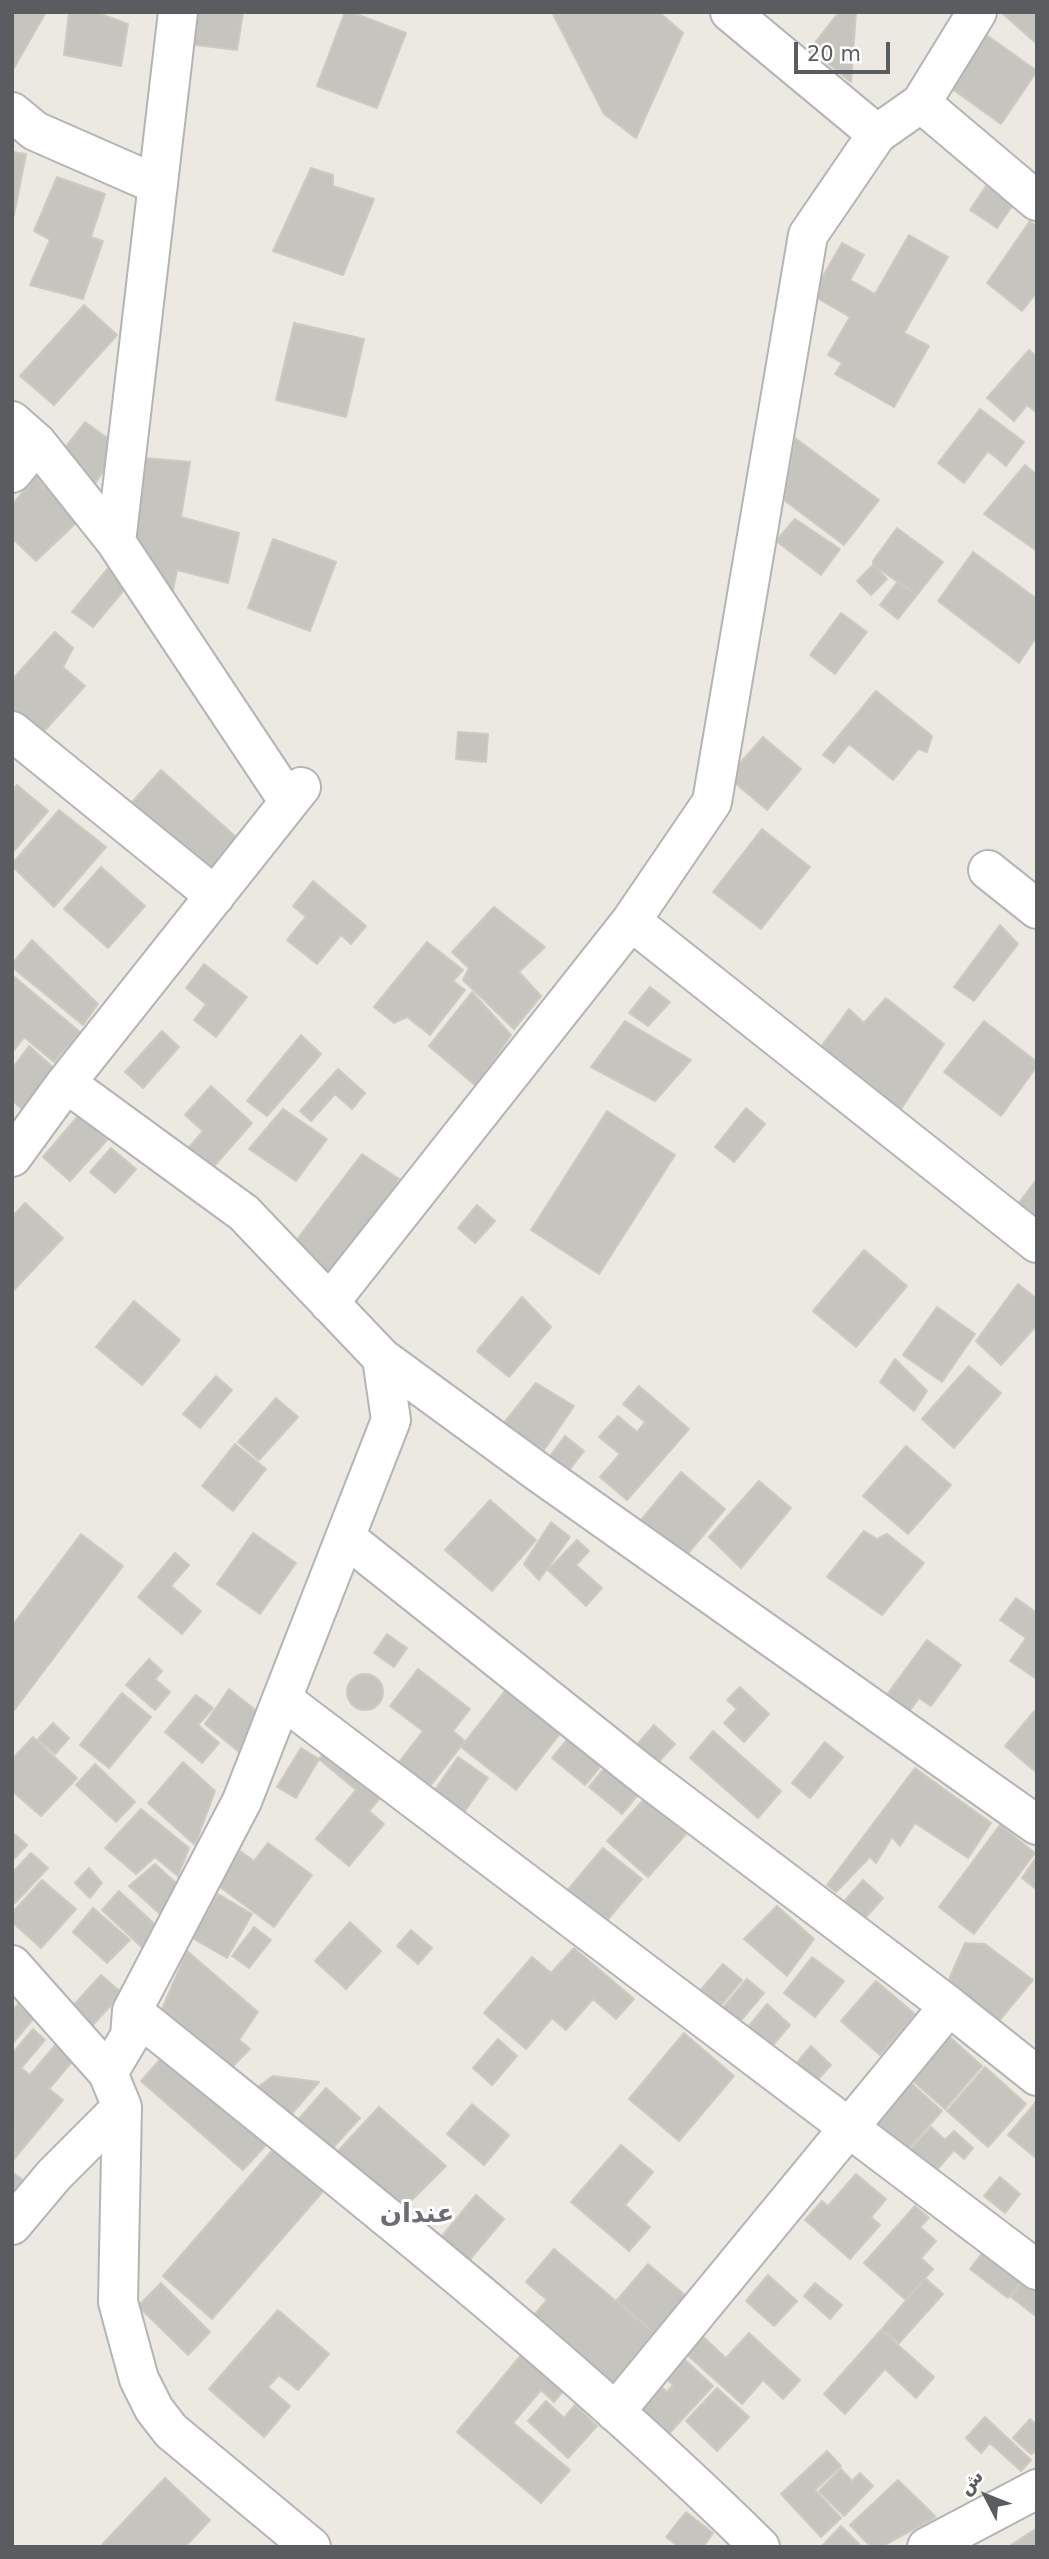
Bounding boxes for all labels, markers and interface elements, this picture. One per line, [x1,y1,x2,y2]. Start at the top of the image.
scale bar [797,28,893,72]
text: 20 m [807,42,861,66]
district label: عندان [380,2199,454,2231]
north arrow [951,2461,1021,2531]
text: ش [953,2465,987,2499]

